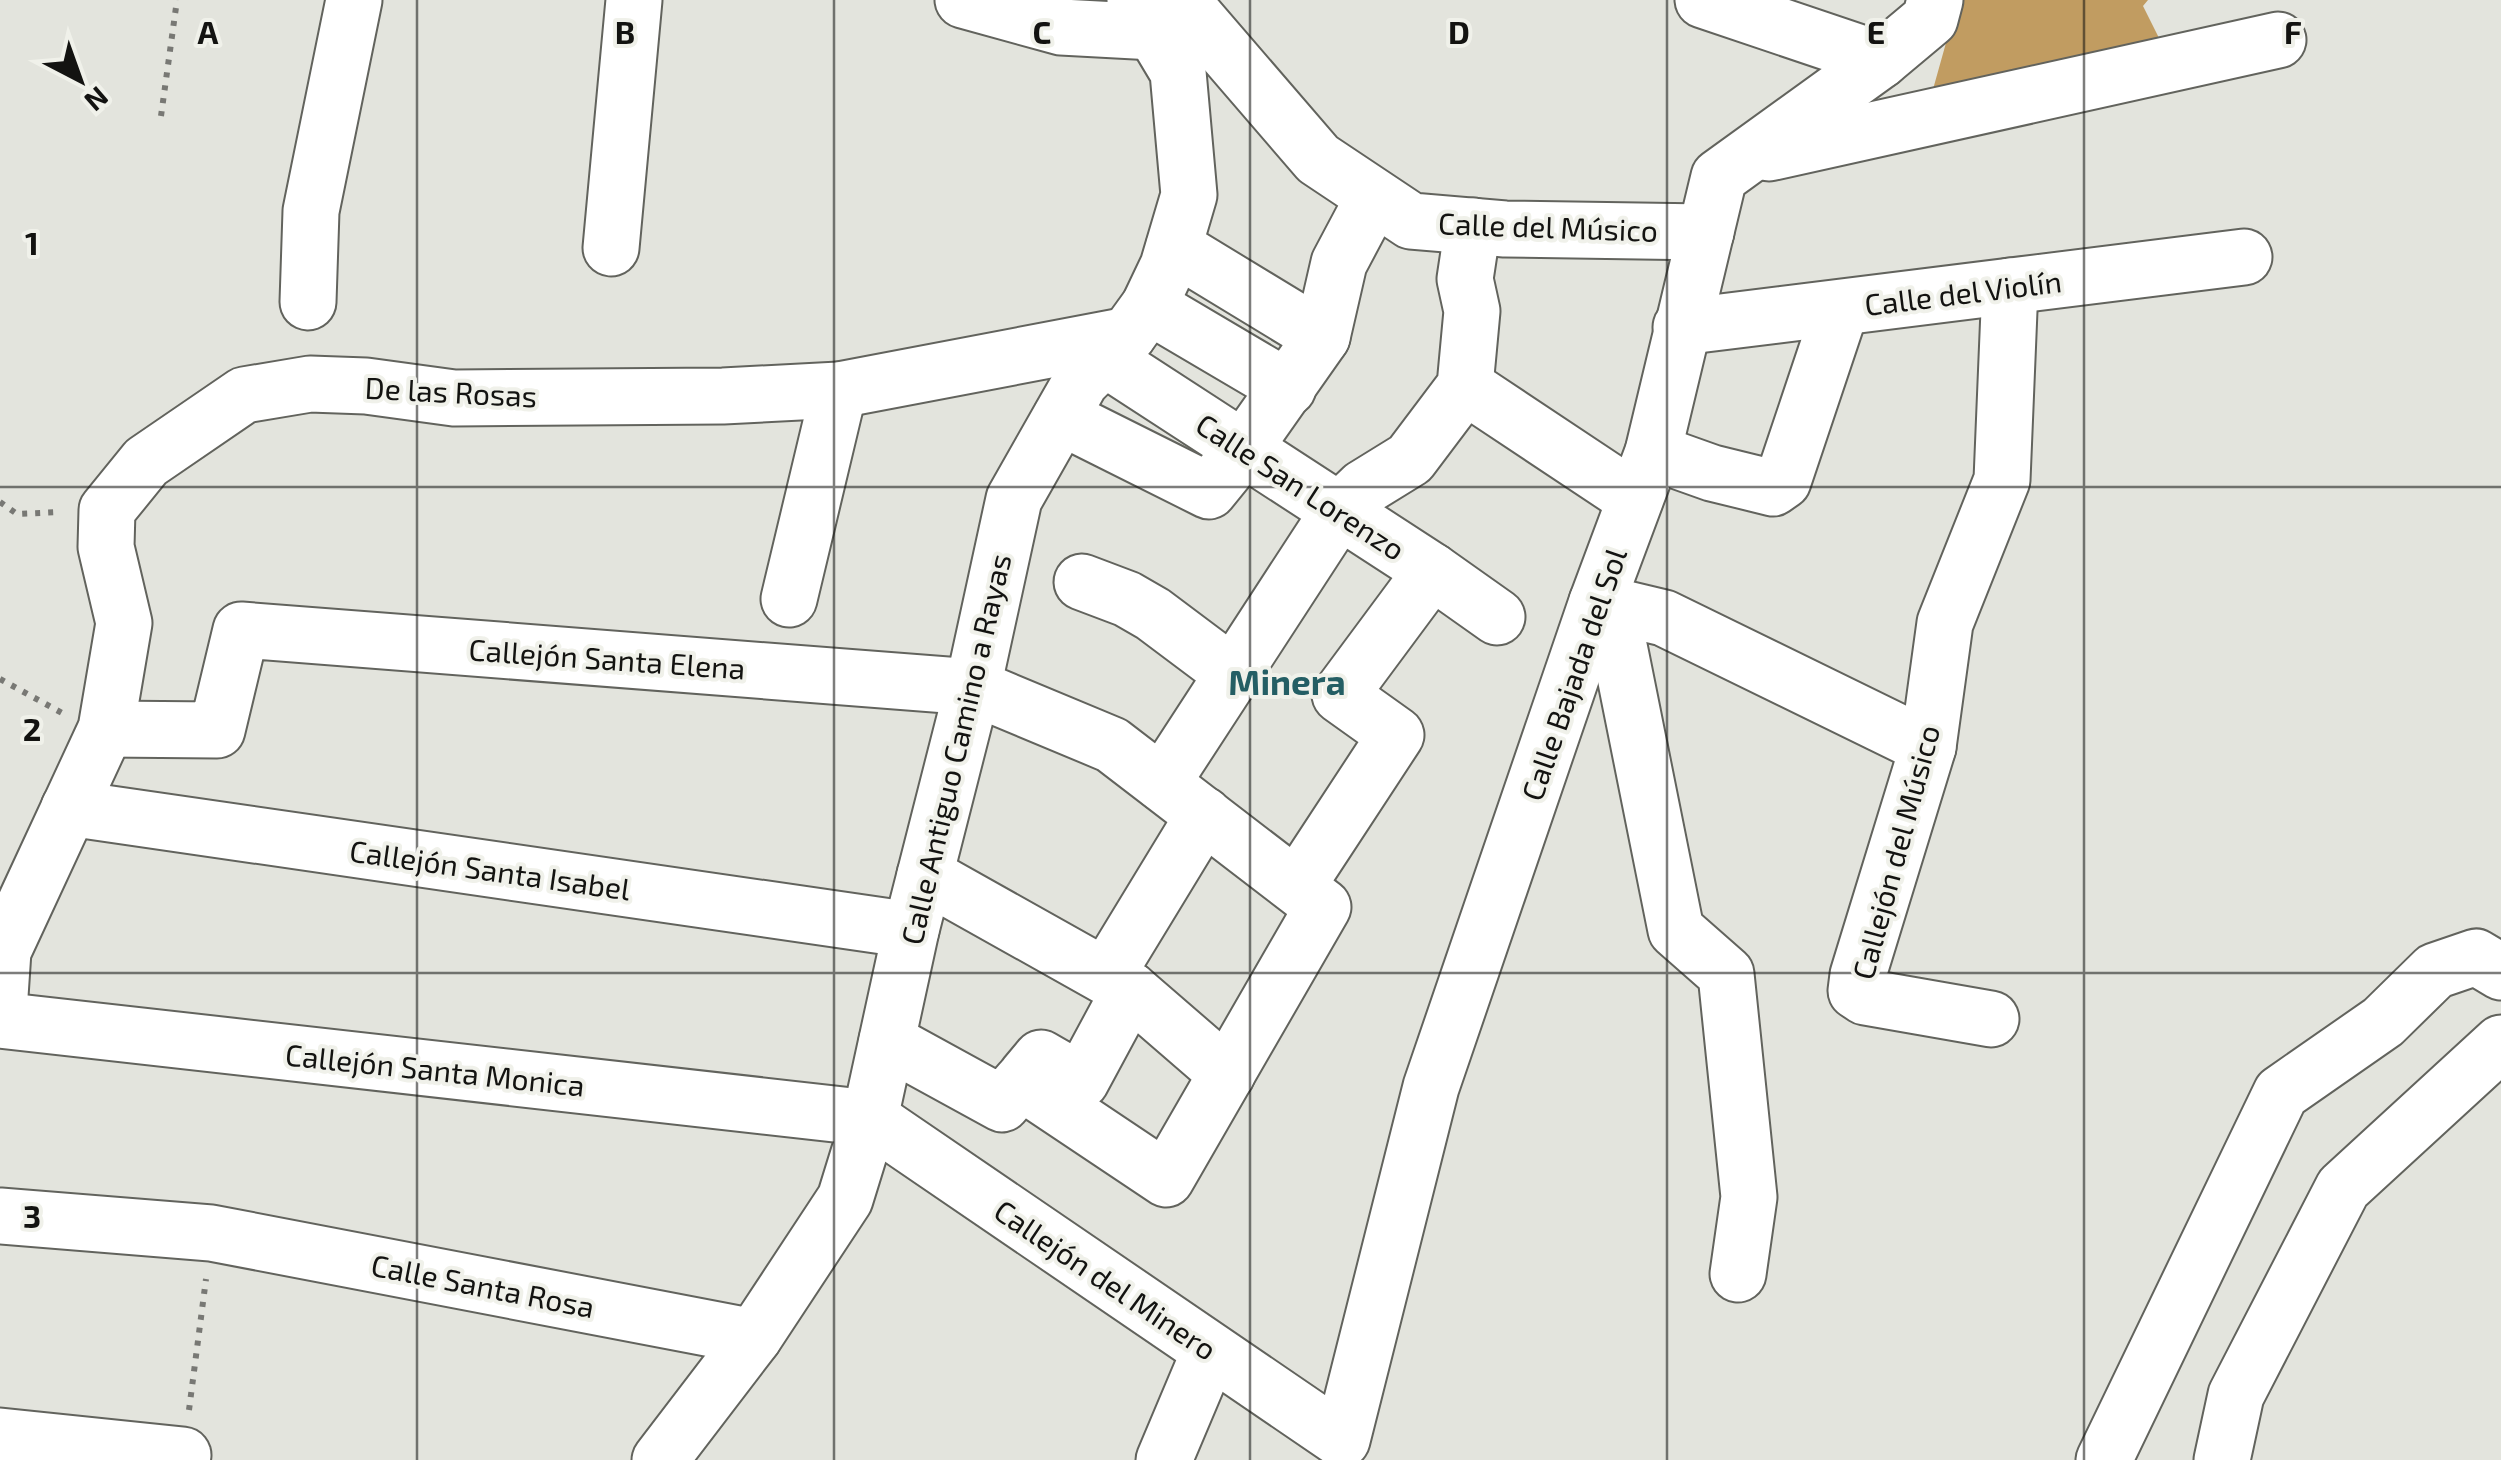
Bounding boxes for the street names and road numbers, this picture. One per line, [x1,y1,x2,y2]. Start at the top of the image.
street label: Calle del Músico [1437,204,1659,248]
street label: Calle del Violín [1862,262,2064,322]
street label: De las Rosas [364,369,538,413]
street label: Calle San Lorenzo [1190,405,1412,567]
street label: Calle Bajada del Sol [1513,543,1633,805]
street label: Calle Antiguo Camino a Rayas [892,550,1018,948]
street label: Callejón Santa Elena [467,630,747,686]
street label: Callejón del Músico [1844,721,1946,983]
street label: Callejón Santa Isabel [347,831,633,907]
street label: Callejón Santa Monica [284,1035,586,1103]
street label: Callejón del Minero [988,1191,1224,1367]
street label: Calle Santa Rosa [368,1246,598,1324]

